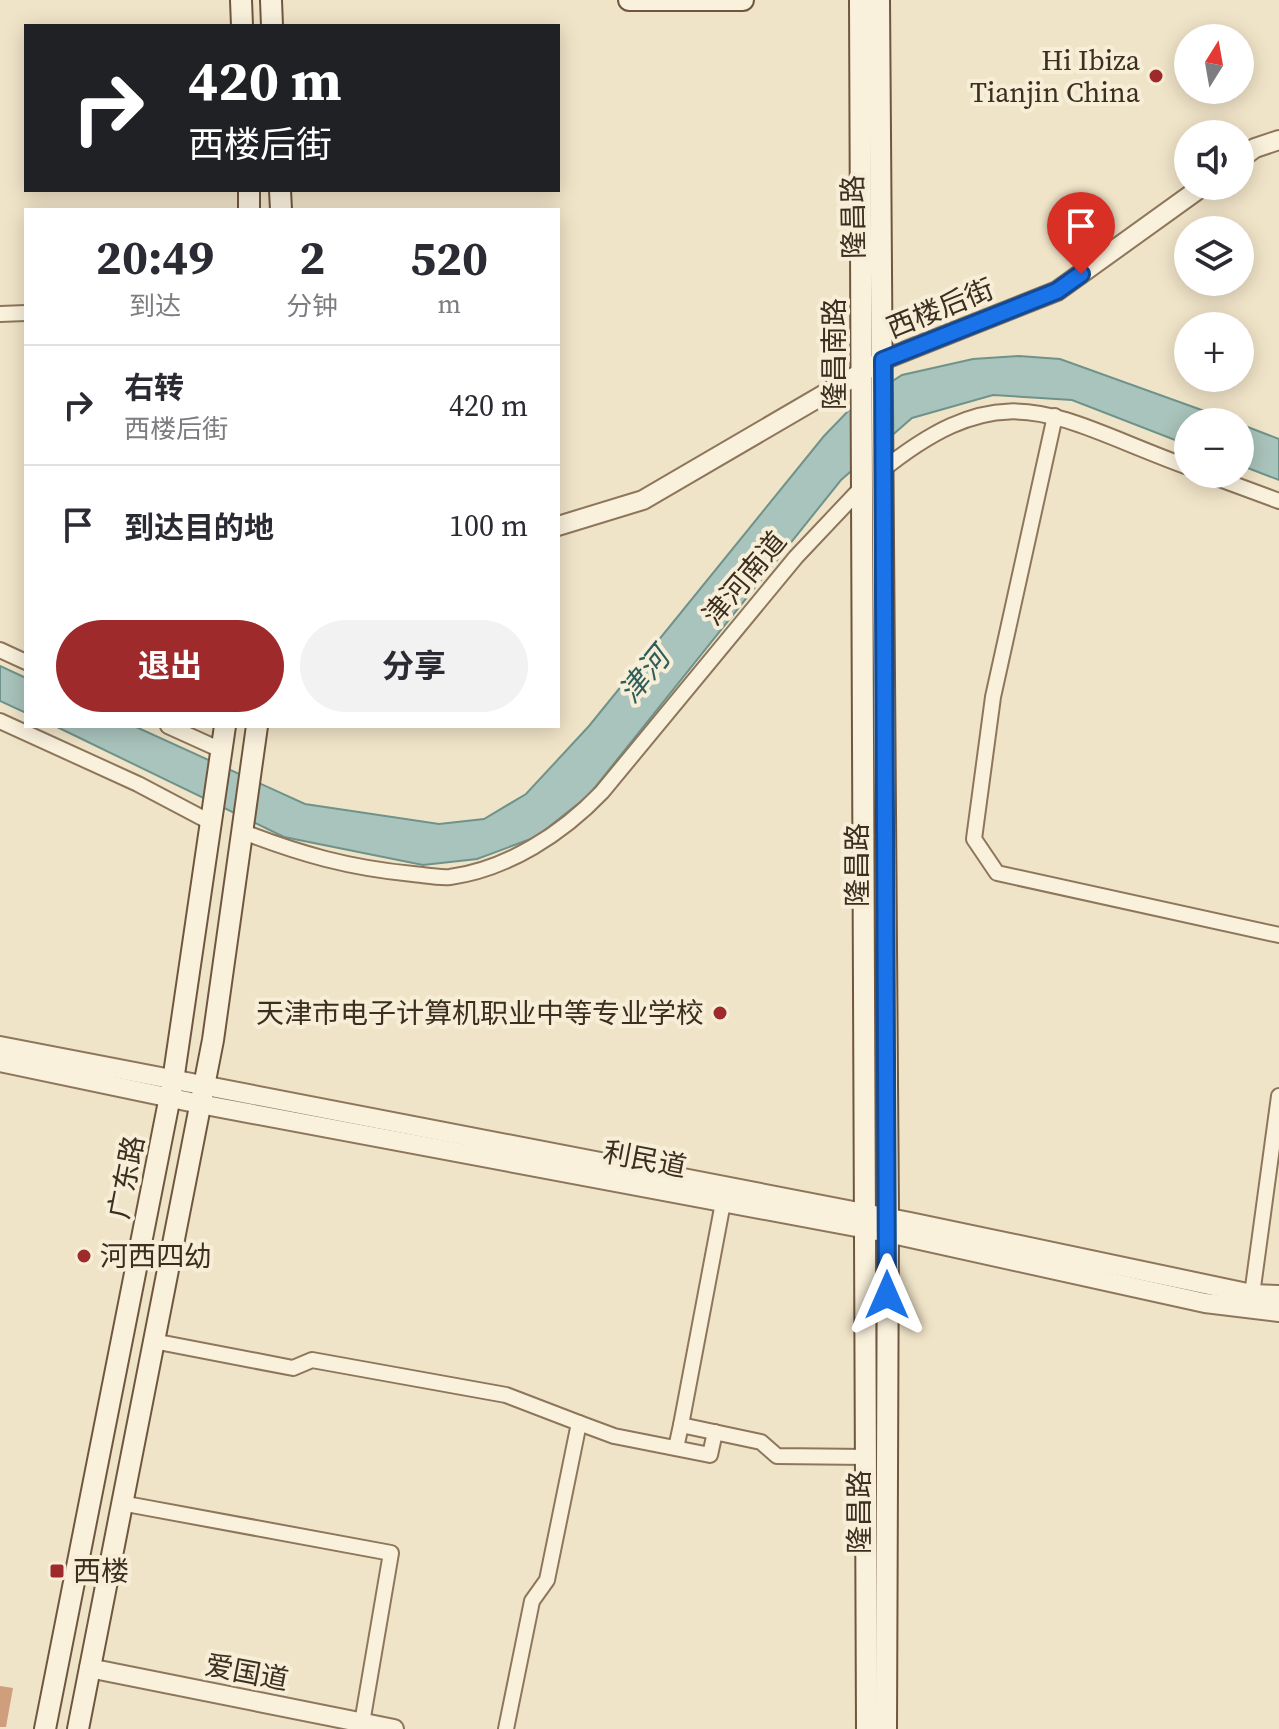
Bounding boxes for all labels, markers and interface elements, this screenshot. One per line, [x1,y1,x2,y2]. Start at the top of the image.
north arrow [1174,24,1254,104]
map controls [1174,24,1254,488]
place label: Hi Ibiza Tianjin China [970,41,1141,111]
text: 420 m [188,42,342,119]
icon: right [56,56,160,160]
marker: Hi Ibiza Tianjin China [1147,67,1165,85]
text: 西楼后街 [188,120,332,169]
button: sound [1174,120,1254,200]
street label: 隆昌路 [833,175,873,259]
pin [1047,192,1115,274]
icon: arrive [1059,204,1103,248]
button: layers [1174,216,1254,296]
text: 20:49 [96,224,214,290]
text: 2 [299,224,325,290]
text: 520 [410,225,488,291]
street label: 西楼后街 [881,269,999,347]
text: m [437,286,461,322]
text: 到达 [129,288,181,324]
text: 分钟 [286,288,338,324]
street label: 隆昌南路 [815,298,853,410]
button: + [1174,312,1254,392]
text: 右转 [124,367,184,408]
icon: right [56,383,100,427]
text: 420 m [449,385,528,426]
button: − [1174,408,1254,488]
text: 西楼后街 [124,411,228,447]
icon: arrive [56,503,100,547]
text: 100 m [449,505,528,546]
text: 到达目的地 [124,507,274,548]
street label: 津河南道 [693,523,795,633]
button: 退出 [56,620,284,712]
button: 分享 [300,620,528,712]
water label: 津河 [609,635,682,711]
street label: 隆昌路 [838,823,876,907]
place label: 天津市电子计算机职业中等专业学校 [256,994,704,1032]
marker: 天津市电子计算机职业中等专业学校 [711,1004,729,1022]
street label: 广东路 [99,1132,153,1222]
street label: 利民道 [600,1132,690,1186]
place label: 河西四幼 [100,1237,212,1275]
marker: 河西四幼 [75,1247,93,1265]
position arrow [845,1253,929,1337]
street label: 隆昌路 [840,1470,878,1554]
place label: 西楼 [73,1552,129,1590]
marker: 西楼 [48,1562,66,1580]
street label: 爱国道 [202,1645,292,1699]

